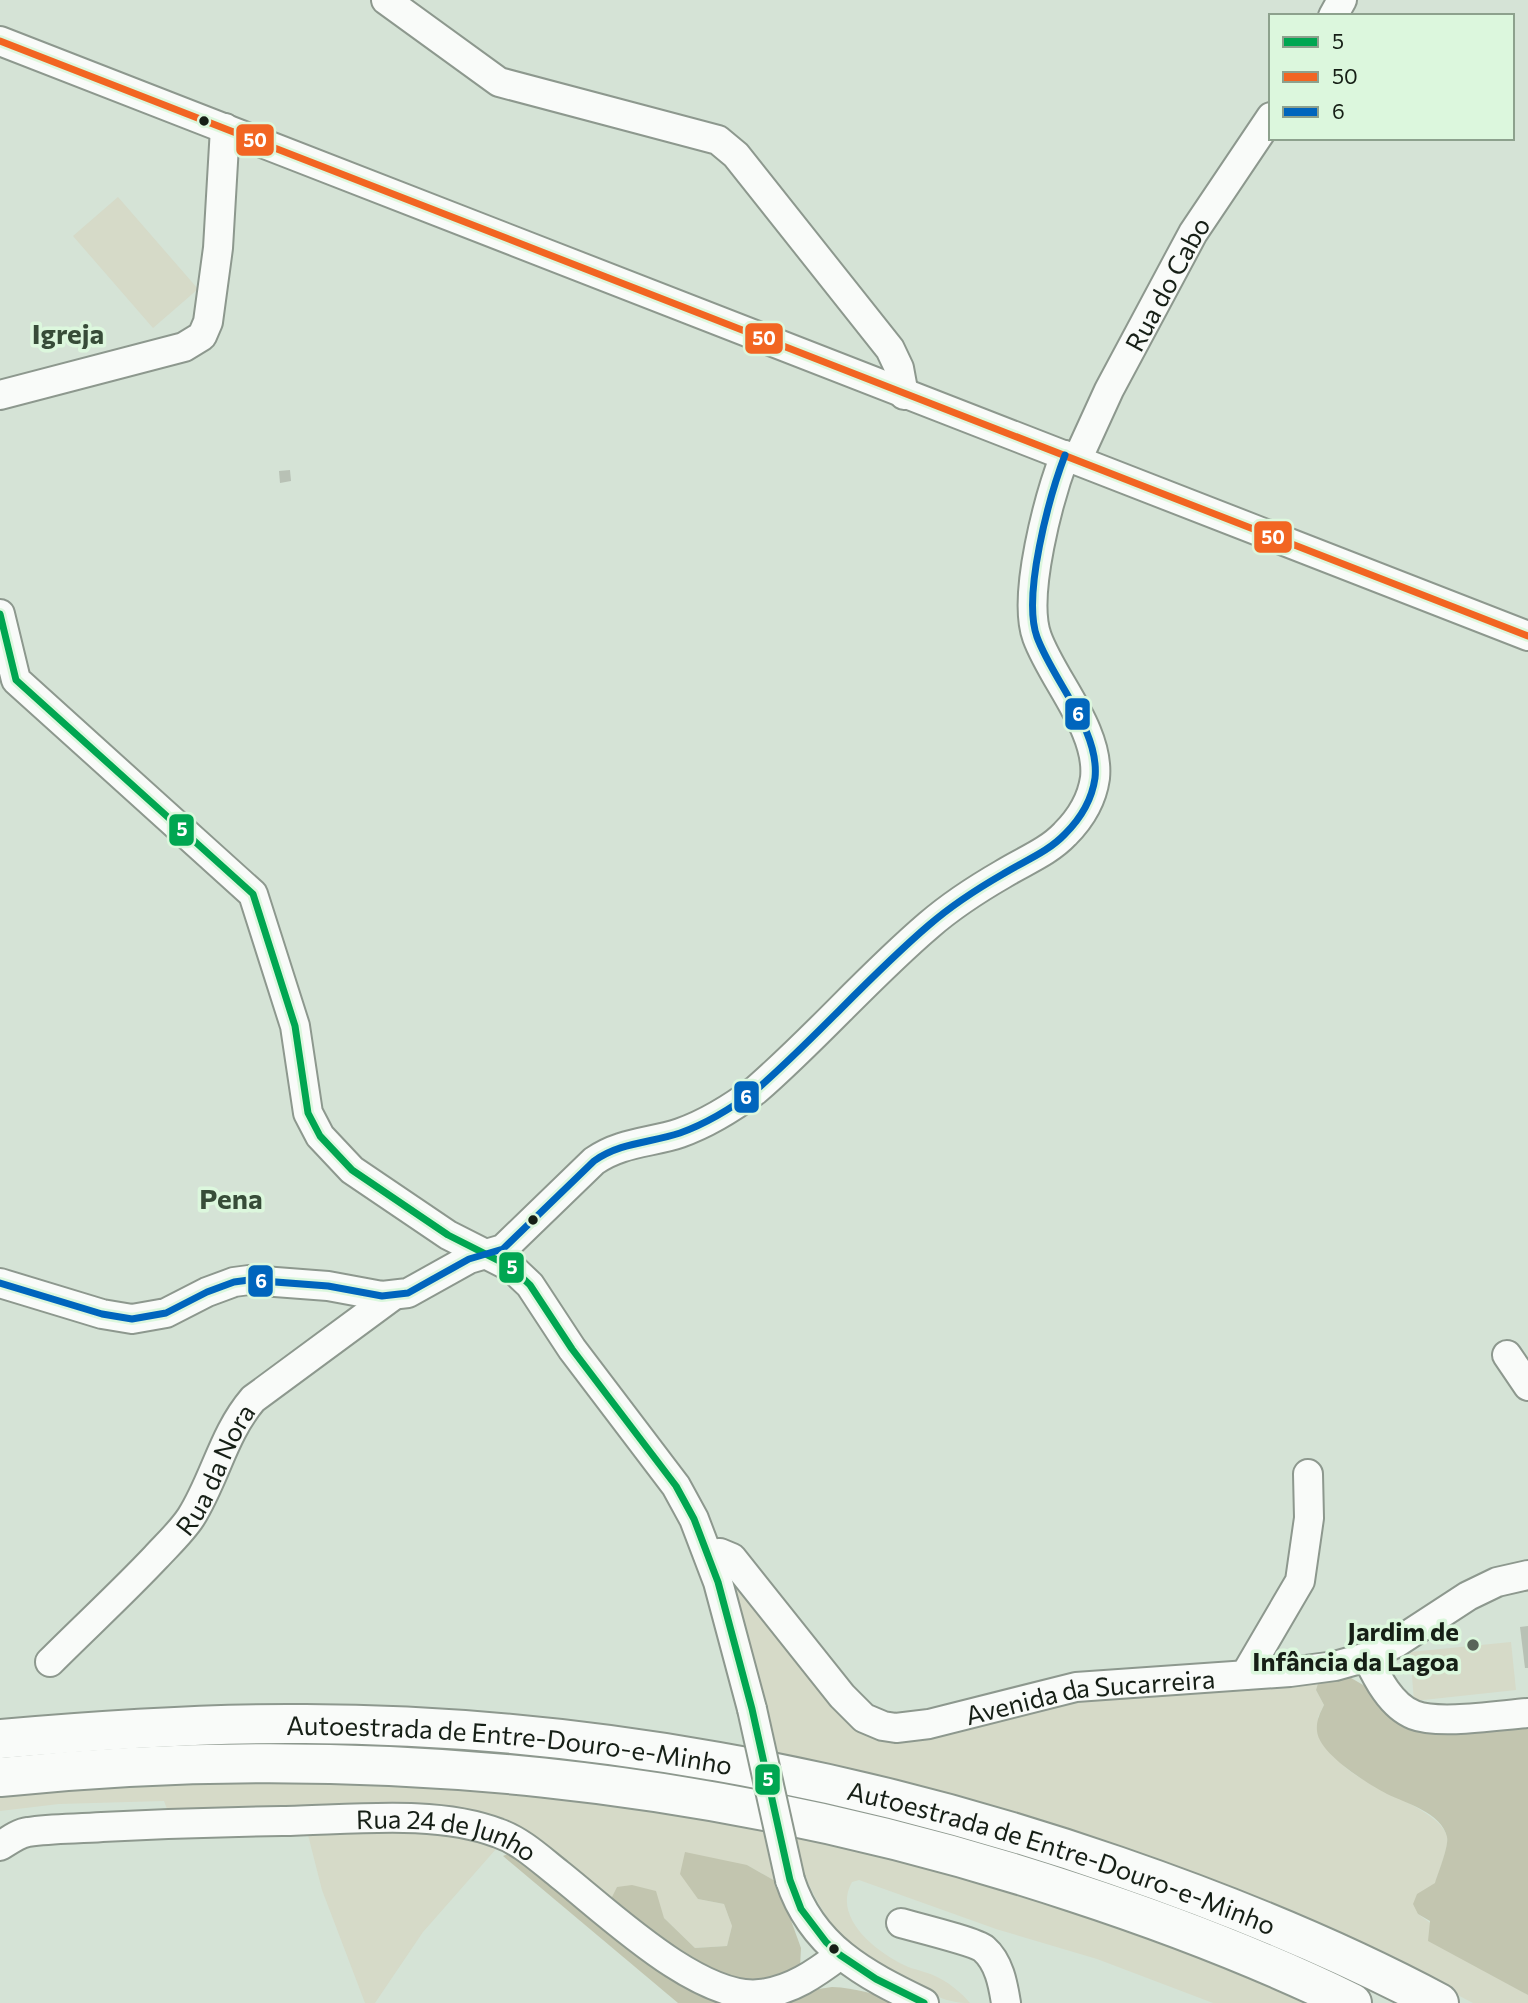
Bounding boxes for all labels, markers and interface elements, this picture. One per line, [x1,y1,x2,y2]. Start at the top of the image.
legend [1269,14,1514,140]
text: 5 [1332,28,1344,53]
text: 50 [1332,63,1358,88]
text: 6 [1332,98,1345,123]
unlabelled marker [197,114,211,128]
line badge: 50 [235,123,275,157]
text: 50 [243,128,267,151]
street label: Rua do Cabo [1117,210,1215,356]
district label: Igreja [32,316,104,350]
line badge: 50 [744,322,784,355]
text: 50 [752,326,776,349]
line badge: 50 [1253,520,1293,554]
text: 50 [1261,525,1285,548]
line badge: 6 [1064,697,1091,731]
text: 6 [1072,702,1084,725]
line badge: 5 [168,813,195,847]
text: 5 [176,817,188,840]
line badge: 6 [733,1080,760,1114]
text: 6 [740,1085,752,1108]
district label: Pena [199,1181,263,1215]
unlabelled marker [526,1213,540,1227]
line badge: 5 [498,1251,525,1284]
text: 5 [506,1255,518,1278]
line badge: 6 [247,1264,274,1298]
text: 6 [255,1269,267,1292]
street label: Rua da Nora [168,1397,260,1541]
place label: Jardim de Infância da Lagoa [1252,1615,1459,1676]
marker: Jardim de Infância da Lagoa [1465,1637,1481,1653]
street label: Avenida da Sucarreira [962,1662,1216,1730]
street label: Autoestrada de Entre-Douro-e-Minho [286,1708,735,1780]
line badge: 5 [754,1763,781,1796]
text: 5 [762,1767,774,1790]
street label: Autoestrada de Entre-Douro-e-Minho [845,1773,1281,1940]
street label: Rua 24 de Junho [356,1802,544,1867]
unlabelled marker [827,1942,841,1956]

